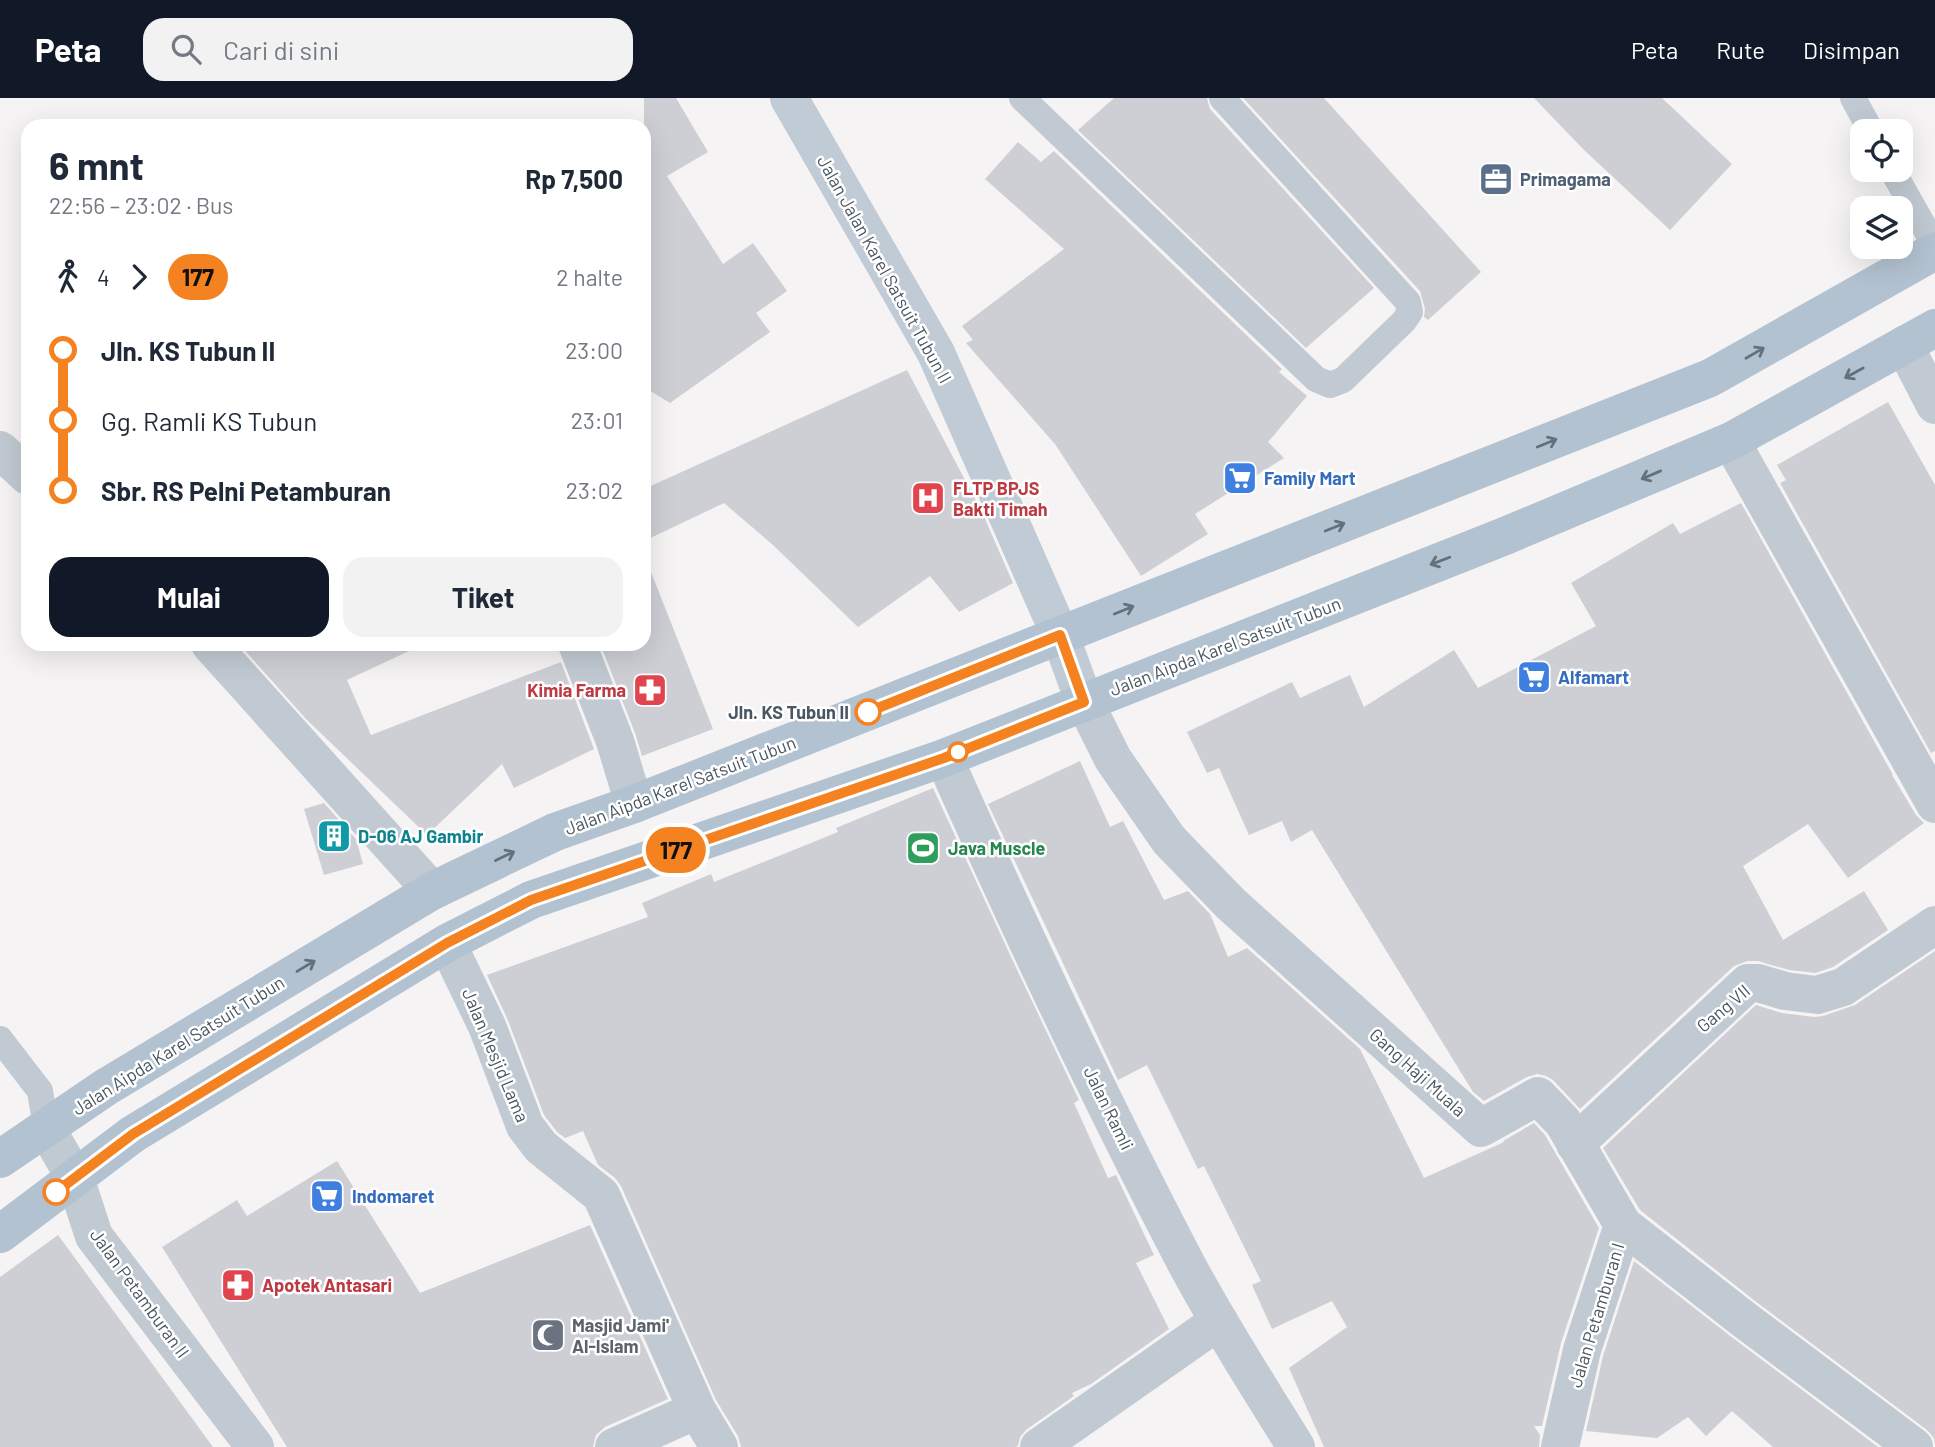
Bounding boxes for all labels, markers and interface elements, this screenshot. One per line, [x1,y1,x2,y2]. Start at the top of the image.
search box [143,18,633,81]
text: Peta [35,29,101,69]
icon: search [167,30,205,68]
text: Cari di sini [223,34,339,65]
text: Peta [1631,35,1678,64]
text: Rute [1716,35,1765,64]
text: Disimpan [1803,35,1900,64]
map controls [1850,119,1913,259]
button: locate [1850,119,1913,182]
text: 6 mnt [49,142,144,188]
street label: Jalan Jalan Karel Satsuit Tubun II [813,151,957,387]
office icon: Primagama [1477,160,1515,198]
text: Rp 7,500 [525,163,623,194]
place label: Primagama [1520,168,1611,190]
text: 22:56 – 23:02 · Bus [49,191,233,219]
button: layers [1850,196,1913,259]
icon: walk [49,258,87,296]
icon: forward [120,258,158,296]
text: 177 [182,262,214,291]
text: 4 [97,263,110,291]
text: 2 halte [556,263,623,291]
text: Jln. KS Tubun II [101,335,275,366]
text: 23:00 [565,336,623,364]
one-way arrow [1745,346,1765,360]
one-way arrow [1844,366,1864,380]
text: Gg. Ramli KS Tubun [101,405,317,436]
text: 23:01 [571,406,623,434]
one-way arrow [1536,435,1557,448]
supermarket icon: Family Mart [1221,459,1259,497]
place label: Family Mart [1264,467,1356,489]
one-way arrow [1640,469,1662,482]
text: Sbr. RS Pelni Petamburan [101,475,391,506]
text: 23:02 [566,476,623,504]
place label: FLTP BPJS Bakti Timah [953,477,1048,520]
hospital icon: FLTP BPJS Bakti Timah [909,479,947,517]
one-way arrow [1324,519,1346,532]
one-way arrow [1430,556,1452,569]
button: Mulai [49,557,329,637]
button: Tiket [343,557,623,637]
street label: Jalan Aipda Karel Satsuit Tubun [1106,592,1344,700]
one-way arrow [1112,603,1134,616]
supermarket icon: Alfamart [1515,658,1553,696]
place label: Alfamart [1558,666,1629,688]
pharmacy icon: Kimia Farma [631,671,669,709]
place label: Kimia Farma [527,679,626,701]
marker: Jln. KS Tubun II [855,699,881,725]
place label: Jln. KS Tubun II [728,701,849,723]
street label: Jalan Aipda Karel Satsuit Tubun [561,731,799,839]
unlabelled marker [948,742,968,762]
building icon: D-06 AJ Gambir [315,817,353,855]
place label: D-06 AJ Gambir [358,825,483,847]
line badge: 177 [636,827,716,873]
sports icon: Java Muscle [904,829,942,867]
text: 177 [660,835,692,864]
place label: Java Muscle [948,837,1045,859]
one-way arrow [494,849,515,862]
one-way arrow [296,959,316,973]
street label: Jalan Aipda Karel Satsuit Tubun [68,971,288,1119]
street label: Gang VII [1692,979,1754,1037]
street label: Jalan Mesjid Lama [458,985,534,1125]
street label: Gang Haji Muala [1365,1023,1471,1121]
street label: Jalan Ramli [1079,1063,1139,1153]
supermarket icon: Indomaret [308,1177,346,1215]
unlabelled marker [43,1179,69,1205]
place label: Indomaret [352,1185,435,1207]
street label: Jalan Petamburan II [86,1224,194,1362]
street label: Jalan Petamburan I [1564,1240,1628,1390]
pharmacy icon: Apotek Antasari [219,1266,257,1304]
place label: Apotek Antasari [262,1274,392,1296]
place label: Masjid Jami' Al-Islam [572,1314,669,1357]
mosque icon: Masjid Jami' Al-Islam [529,1316,567,1354]

